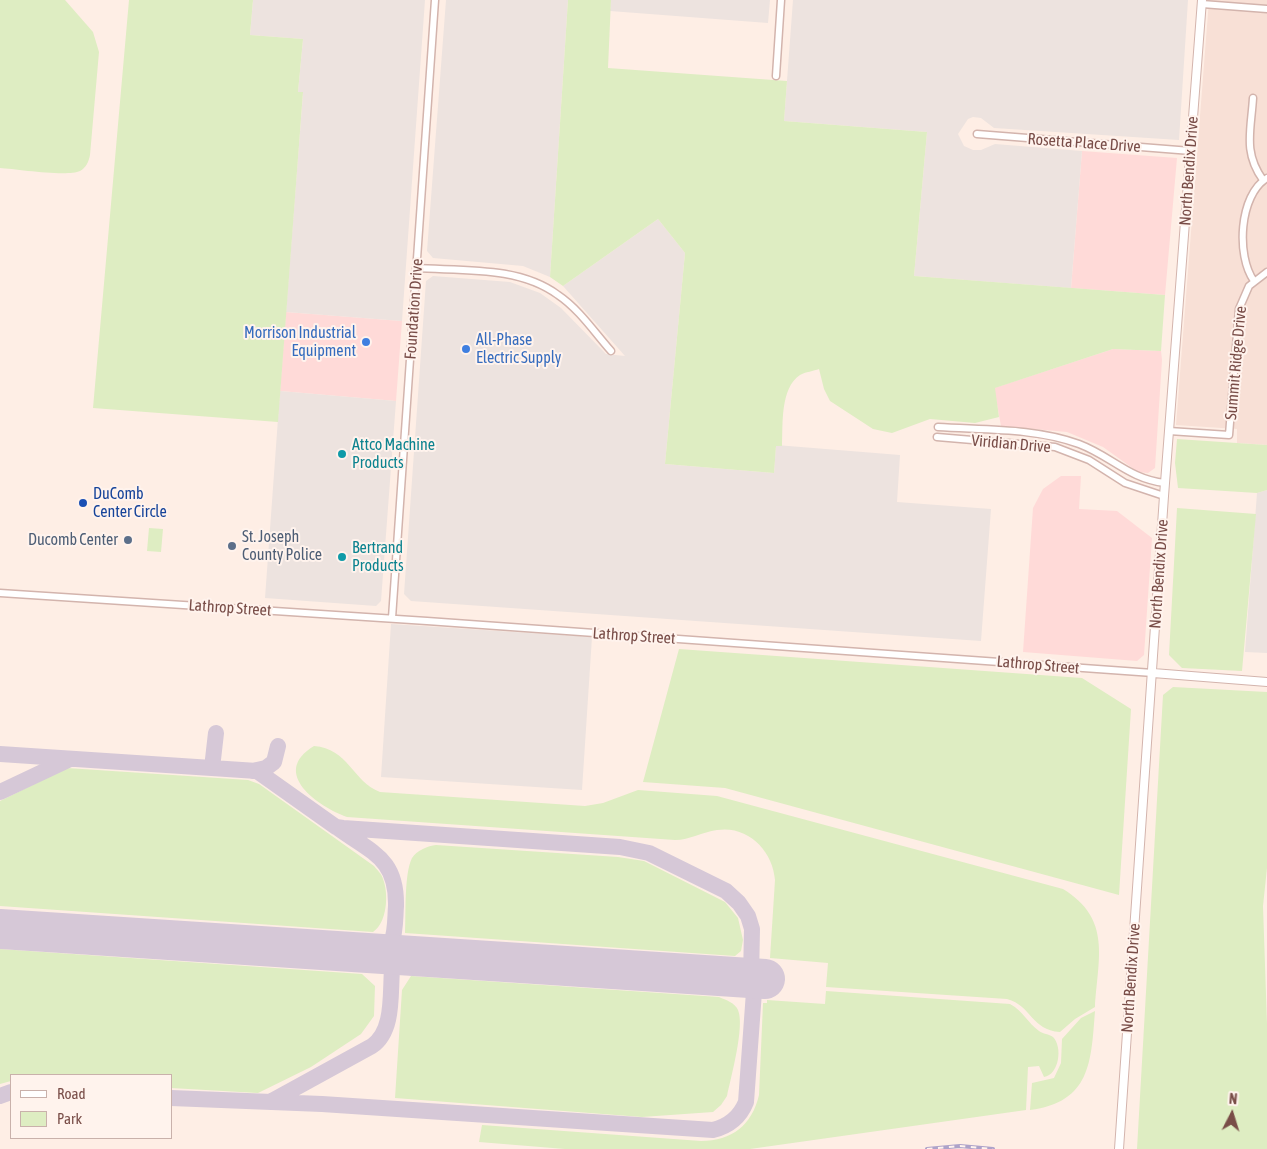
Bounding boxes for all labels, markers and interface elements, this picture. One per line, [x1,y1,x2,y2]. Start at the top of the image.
street label: North Bendix Drive [1176,116,1202,226]
street label: Rosetta Place Drive [1027,129,1141,157]
street label: Foundation Drive [401,258,427,360]
street label: Summit Ridge Drive [1221,305,1251,421]
place label: Morrison Industrial Equipment [244,323,356,361]
place label: All-Phase Electric Supply [476,330,561,368]
marker: Morrison Industrial Equipment [360,336,372,348]
marker: All-Phase Electric Supply [460,343,472,355]
street label: Viridian Drive [970,431,1052,457]
place label: Attco Machine Products [352,435,435,473]
marker: Attco Machine Products [336,448,348,460]
place label: DuComb Center Circle [93,484,167,522]
marker: DuComb Center Circle [77,497,89,509]
street label: North Bendix Drive [1146,519,1172,629]
place label: St. Joseph County Police [242,527,322,565]
place label: Ducomb Center [28,530,118,550]
marker: Ducomb Center [122,534,134,546]
place label: Bertrand Products [352,538,404,576]
marker: St. Joseph County Police [226,540,238,552]
marker: Bertrand Products [336,551,348,563]
street label: Lathrop Street [188,596,272,620]
street label: Lathrop Street [592,624,676,648]
street label: Lathrop Street [996,652,1080,678]
street label: North Bendix Drive [1118,923,1144,1033]
legend [10,1074,172,1139]
text: Road [57,1085,86,1102]
north arrow [1207,1089,1257,1139]
text: N [1228,1091,1238,1107]
text: Park [57,1110,82,1127]

